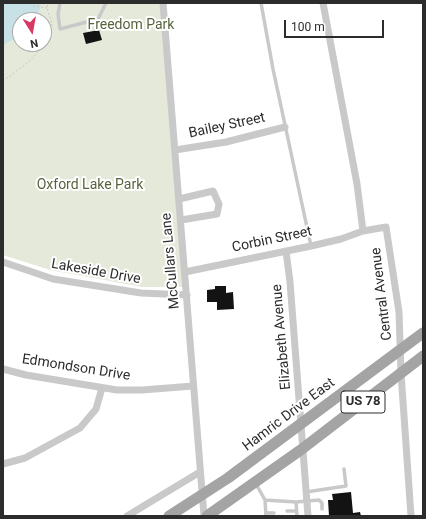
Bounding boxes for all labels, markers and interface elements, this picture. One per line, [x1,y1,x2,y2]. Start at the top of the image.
north arrow [12,12,52,52]
scale bar [286,12,386,38]
park label: Freedom Park [88,17,174,33]
text: 100 m [291,20,325,34]
text: N [29,36,39,50]
street label: Bailey Street [187,110,267,142]
park label: Oxford Lake Park [37,177,143,193]
street label: McCullars Lane [158,212,184,310]
street label: Corbin Street [231,223,313,257]
street label: Central Avenue [368,247,396,341]
street label: Lakeside Drive [50,256,142,288]
street label: Elizabeth Avenue [269,283,295,391]
street label: Edmondson Drive [21,351,131,385]
street label: Hamric Drive East [240,375,338,455]
road number: US 78 [341,391,385,413]

